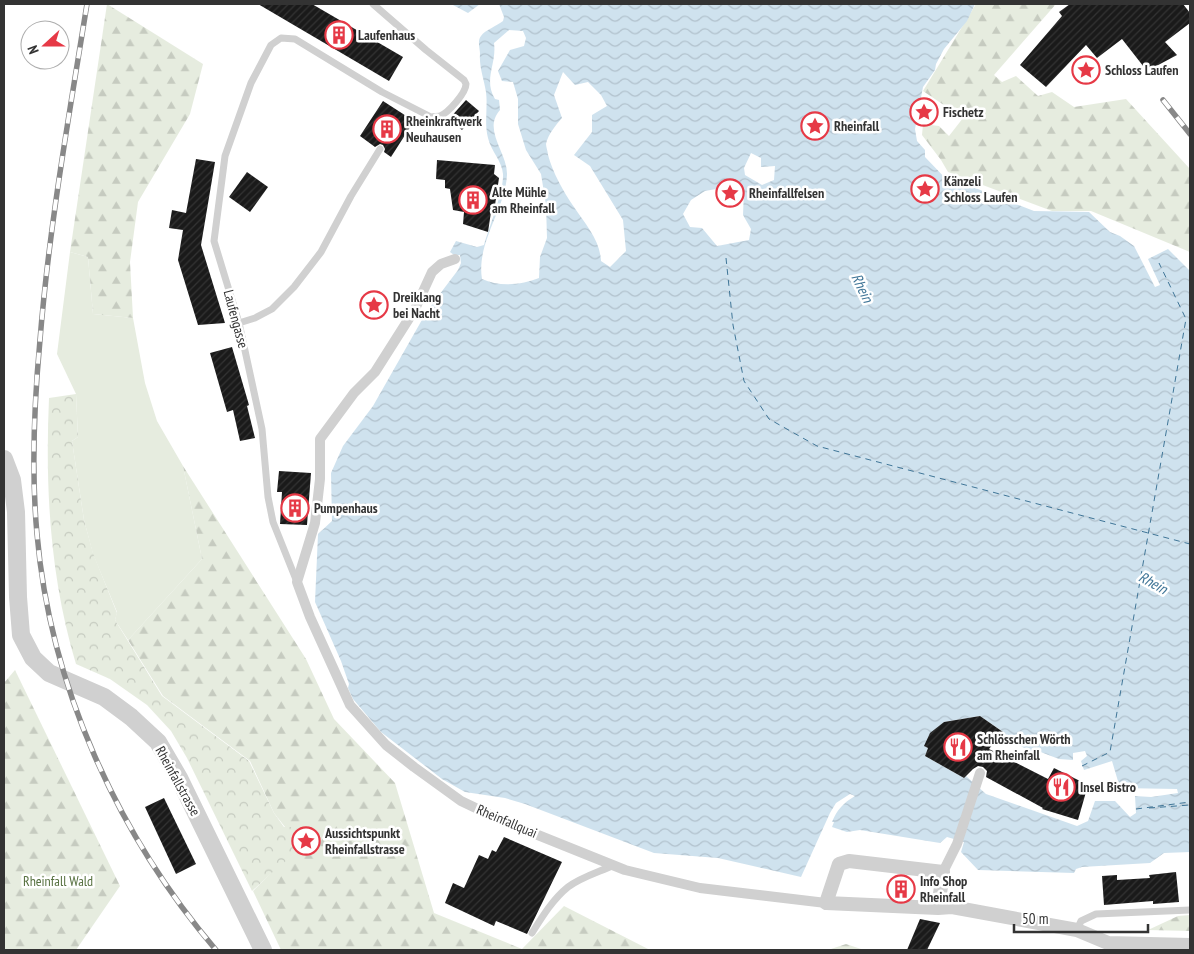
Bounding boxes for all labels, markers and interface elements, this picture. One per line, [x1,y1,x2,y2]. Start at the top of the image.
north arrow [20,20,70,70]
building icon: Laufenhaus [324,20,354,50]
place label: Laufenhaus [358,26,415,44]
text: N [23,43,43,56]
place icon: Schloss Laufen [1071,55,1101,85]
place label: Schloss Laufen [1105,61,1179,79]
place icon: Fischetz [909,97,939,127]
place label: Fischetz [943,103,984,121]
place icon: Rheinfall [800,111,830,141]
place label: Rheinkraftwerk Neuhausen [406,112,482,146]
building icon: Rheinkraftwerk Neuhausen [372,114,402,144]
place label: Rheinfall [834,117,880,135]
place label: Känzeli Schloss Laufen [944,172,1018,206]
place icon: Känzeli Schloss Laufen [910,174,940,204]
place icon: Rheinfallfelsen [715,178,745,208]
place label: Alte Mühle am Rheinfall [491,183,556,217]
place label: Rheinfallfelsen [749,184,824,202]
building icon: Alte Mühle am Rheinfall [458,185,488,215]
water label: Rhein [847,270,878,307]
street label: Laufengasse [220,288,252,350]
place label: Dreiklang bei Nacht [393,288,441,322]
place icon: Dreiklang bei Nacht [359,290,389,320]
building icon: Pumpenhaus [280,493,310,523]
place label: Pumpenhaus [314,499,378,517]
water label: Rhein [1136,567,1172,599]
place label: Schlösschen Wörth am Rheinfall [977,730,1071,764]
restaurant icon: Schlösschen Wörth am Rheinfall [943,732,973,762]
street label: Rheinfallstrasse [152,743,205,819]
restaurant icon: Insel Bistro [1046,772,1076,802]
place label: Insel Bistro [1080,778,1136,796]
street label: Rheinfallquai [474,800,540,842]
place label: Aussichtspunkt Rheinfallstrasse [324,824,405,858]
place icon: Aussichtspunkt Rheinfallstrasse [291,826,321,856]
park label: Rheinfall Wald [23,872,93,890]
place label: Info Shop Rheinfall [920,872,967,906]
building icon: Info Shop Rheinfall [886,874,916,904]
scale bar [1014,902,1148,934]
text: 50 m [1022,909,1048,928]

